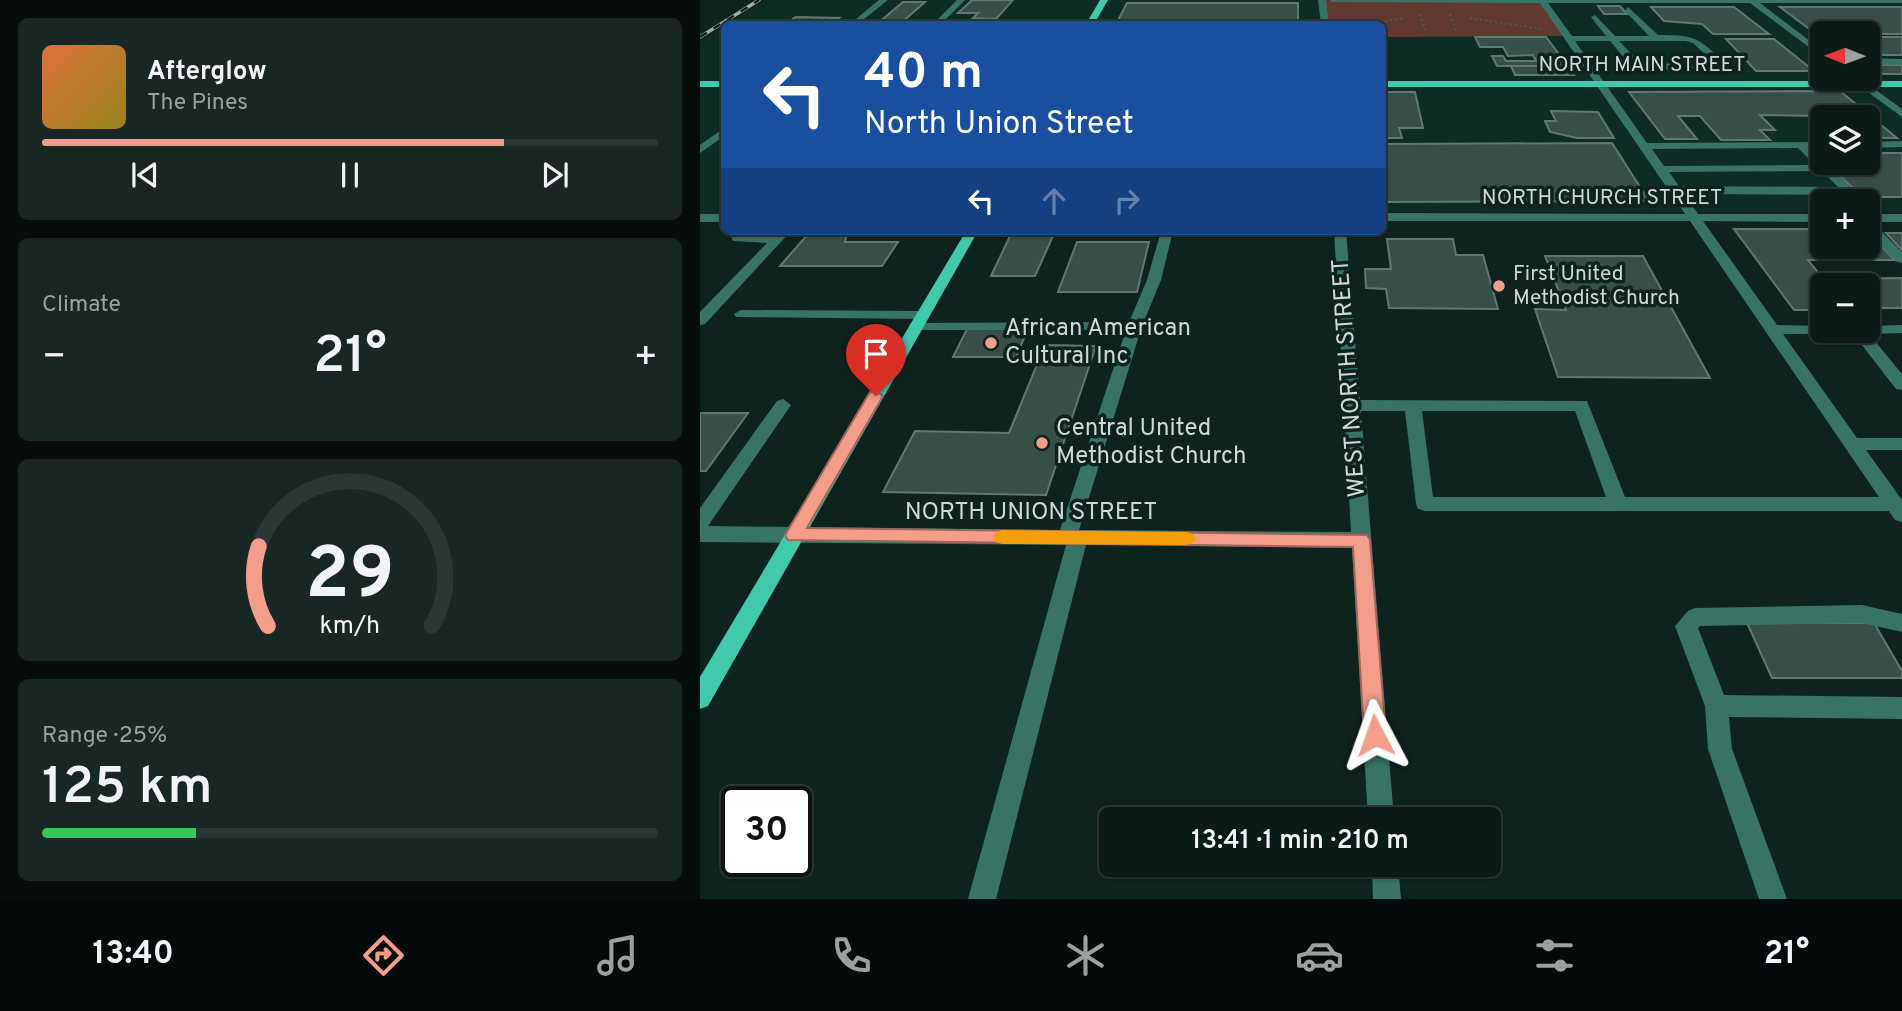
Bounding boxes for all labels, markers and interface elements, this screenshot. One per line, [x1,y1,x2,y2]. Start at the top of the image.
north arrow [1810,21,1880,91]
map controls [1810,21,1880,343]
text: 40 m [864,44,983,106]
icon: left [749,49,840,140]
street label: NORTH MAIN STREET [1539,52,1745,79]
text: Afterglow [147,56,267,89]
text: The Pines [147,89,248,118]
text: North Union Street [864,105,1134,145]
button: layers [1810,105,1880,175]
icon: previous [126,156,164,194]
icon: pause [331,156,369,194]
icon: next [536,156,574,194]
icon: left [962,182,1000,220]
icon: ahead [1035,182,1073,220]
icon: right [1108,182,1146,220]
street label: NORTH CHURCH STREET [1482,185,1722,212]
button: + [1810,189,1880,259]
street label: WEST NORTH STREET [1327,258,1373,498]
place label: First United Methodist Church [1513,261,1680,312]
button: − [1810,273,1880,343]
marker: First United Methodist Church [1491,278,1507,294]
text: Climate [42,291,121,320]
place label: African American Cultural Inc [1005,314,1191,372]
pin [846,324,906,396]
text: 21° [313,325,387,391]
text: − [42,334,67,383]
text: + [633,334,658,383]
icon: arrive [857,335,895,373]
marker: African American Cultural Inc [983,335,999,351]
place label: Central United Methodist Church [1056,414,1247,472]
marker: Central United Methodist Church [1034,435,1050,451]
street label: NORTH UNION STREET [905,498,1157,528]
text: 29 [305,532,395,624]
text: km/h [320,610,380,642]
position arrow [1338,698,1412,772]
text: Range · 25% [42,722,167,751]
text: 125 km [42,756,213,822]
speed limit sign: 30 [721,786,812,877]
text: 13:41 · 1 min · 210 m [1191,825,1409,858]
icon: directions [359,931,408,980]
icon: music [593,931,642,980]
icon: phone [827,931,876,980]
icon: climate [1061,931,1110,980]
icon: car [1295,931,1344,980]
icon: filters [1530,931,1579,980]
text: 13:40 [93,935,174,975]
text: 21° [1764,935,1809,975]

